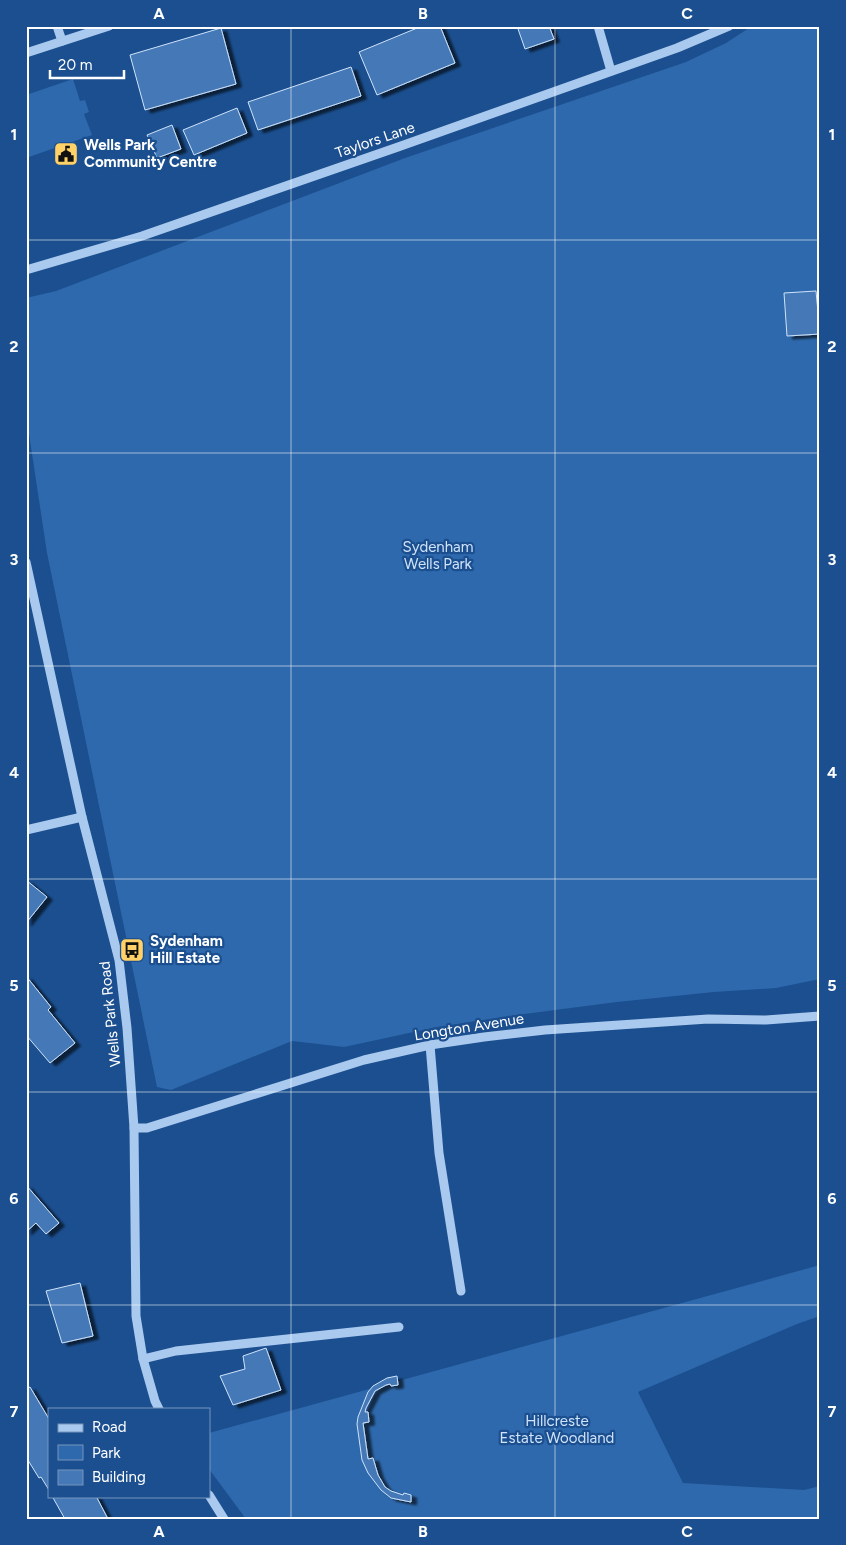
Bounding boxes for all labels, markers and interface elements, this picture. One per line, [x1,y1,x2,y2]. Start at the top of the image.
text: A [153,4,165,23]
text: B [418,4,428,23]
text: C [681,4,693,23]
scale bar [50,48,124,80]
text: 20 m [58,56,92,74]
street label: Taylors Lane [333,118,417,162]
text: 1 [11,125,17,144]
text: 1 [829,125,835,144]
place label: Wells Park Community Centre [84,136,217,171]
public building icon: Wells Park Community Centre [53,141,79,167]
text: 2 [9,337,19,356]
text: 2 [827,337,837,356]
park label: Sydenham Wells Park [402,538,474,573]
text: 3 [10,550,19,569]
text: 3 [828,550,837,569]
text: 4 [9,763,19,782]
text: 4 [827,763,837,782]
place label: Sydenham Hill Estate [150,932,223,967]
bus stop icon: Sydenham Hill Estate [119,937,145,963]
street label: Wells Park Road [96,960,124,1068]
text: 5 [9,976,19,995]
text: 5 [827,976,837,995]
street label: Longton Avenue [413,1009,525,1045]
text: 6 [9,1189,19,1208]
text: 6 [827,1189,837,1208]
text: 7 [10,1402,19,1421]
text: 7 [828,1402,837,1421]
legend [48,1408,210,1498]
park label: Hillcreste Estate Woodland [500,1412,614,1447]
text: Road [92,1418,127,1436]
text: Park [92,1444,121,1462]
text: Building [92,1468,146,1486]
text: A [153,1522,165,1541]
text: B [418,1522,428,1541]
text: C [681,1522,693,1541]

